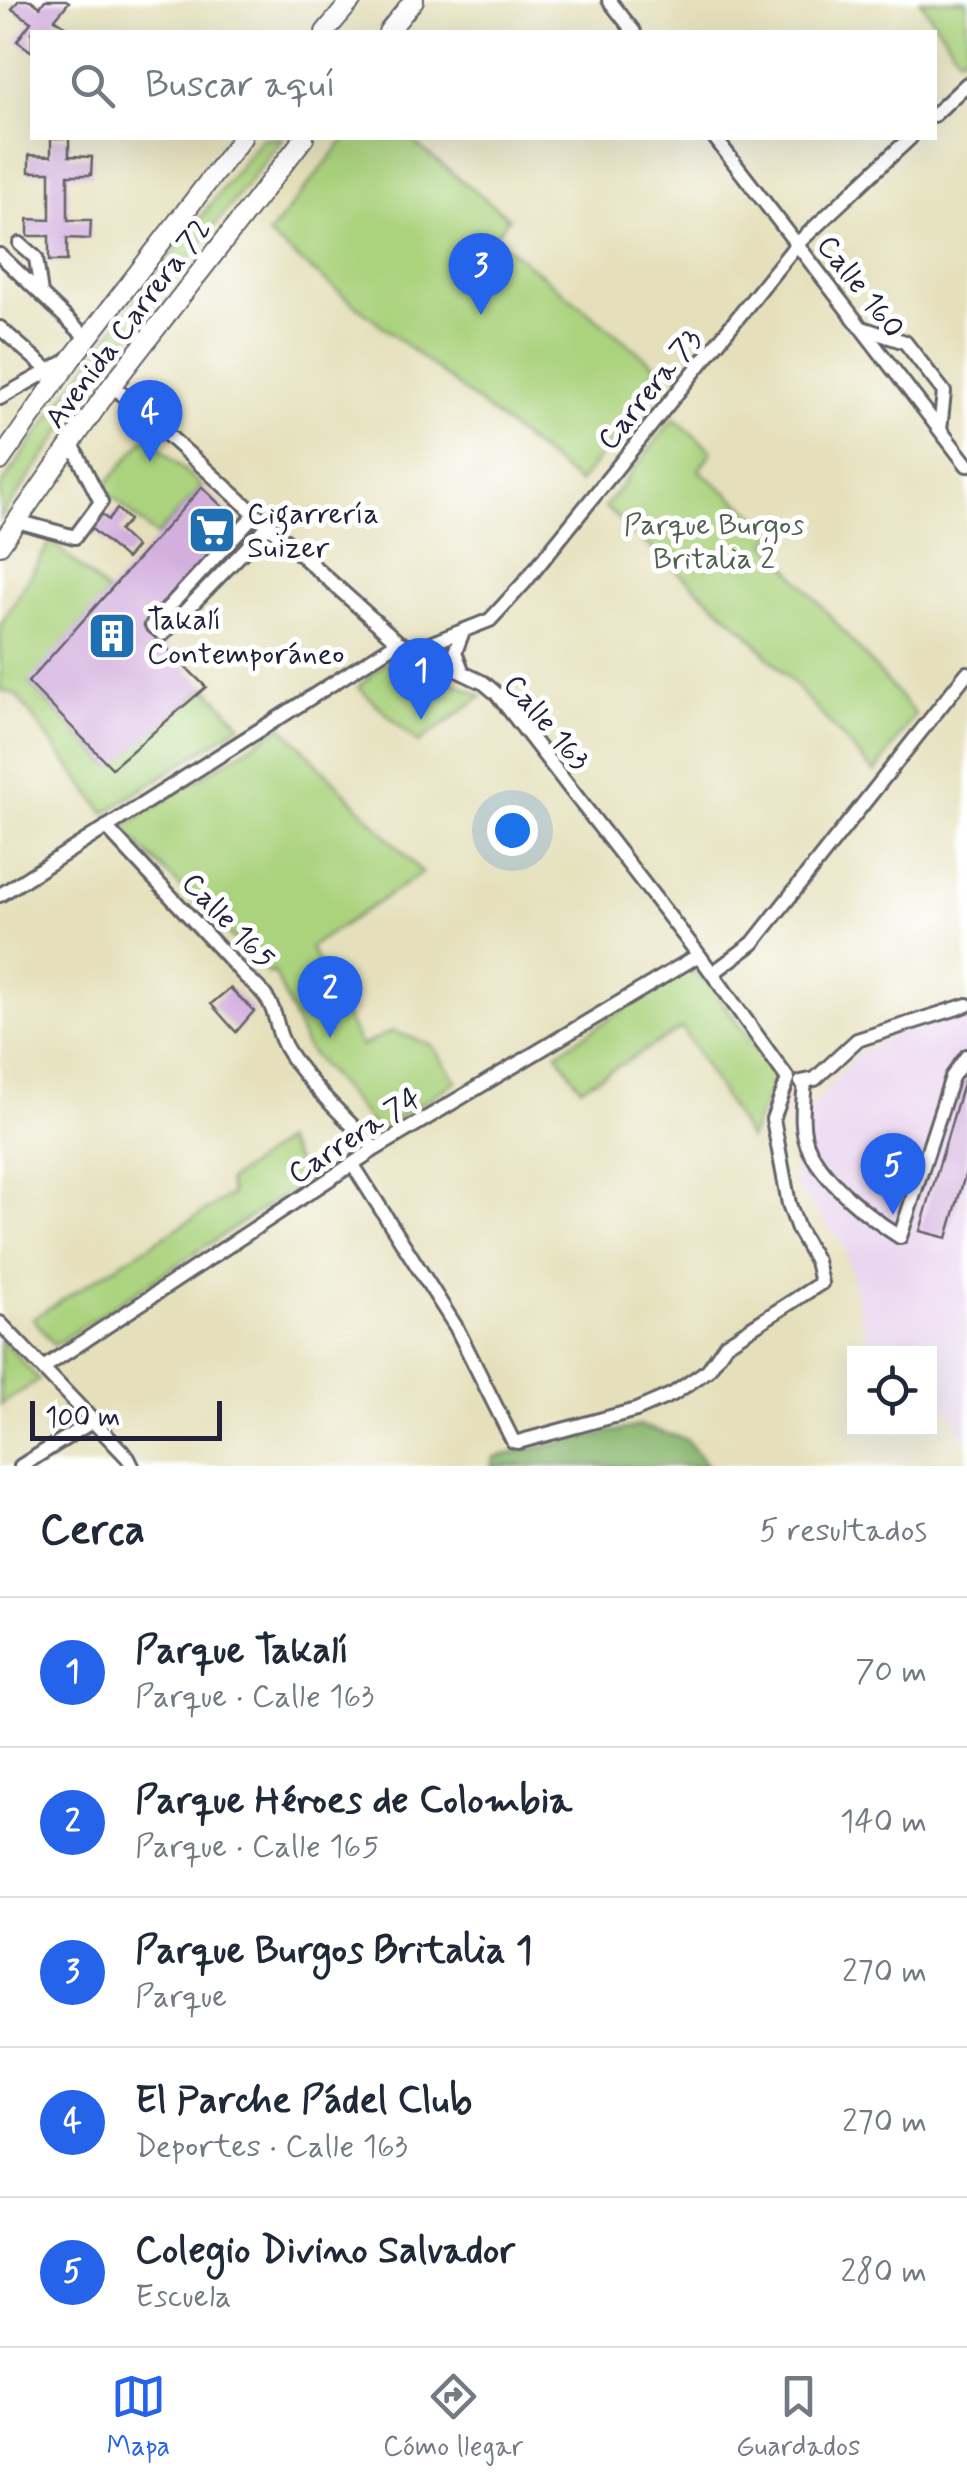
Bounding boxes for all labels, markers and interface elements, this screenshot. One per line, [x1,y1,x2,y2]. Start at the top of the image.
search box [30,30,937,140]
icon: search [65,58,120,113]
text: Buscar aquí [145,61,336,110]
street label: Avenida Carrera 72 [36,211,220,437]
street label: Calle 160 [807,227,912,346]
pin: 3 [448,232,514,315]
street label: Carrera 73 [589,321,711,459]
pin: 4 [118,380,182,462]
place label: Cigarrería Suizer [247,495,379,568]
supermarket icon: Cigarrería Suizer [186,504,238,556]
park label: Parque Burgos Britalia 2 [624,506,804,579]
place label: Takalí Contemporáneo [147,601,344,674]
building icon: Takalí Contemporáneo [86,610,138,662]
pin: 1 [388,638,454,720]
street label: Calle 163 [494,666,598,779]
your location [487,805,538,856]
street label: Calle 165 [172,865,283,977]
pin: 2 [298,956,362,1038]
street label: Carrera 74 [281,1079,429,1194]
pin: 5 [860,1132,926,1215]
map controls [847,1346,937,1436]
button: locate [847,1346,937,1436]
scale bar [30,1396,222,1440]
text: 100 m [45,1400,120,1437]
text: Cerca [40,1504,145,1559]
text: 5 resultados [759,1510,927,1552]
text: Parque Takalí [135,1627,349,1676]
text: 1 [65,1651,80,1693]
text: 70 m [855,1651,927,1693]
text: Parque · Calle 163 [135,1676,374,1718]
text: Parque Héroes de Colombia [135,1777,572,1826]
text: 2 [65,1801,80,1843]
text: 140 m [840,1801,927,1843]
text: Parque · Calle 165 [135,1826,379,1868]
text: Parque Burgos Britalia 1 [135,1927,533,1976]
text: 3 [65,1951,80,1993]
text: 270 m [842,1951,927,1993]
text: Parque [135,1976,227,2018]
text: El Parche Pádel Club [135,2077,472,2126]
text: 4 [63,2101,82,2143]
text: 270 m [842,2101,927,2143]
text: Deportes · Calle 163 [135,2126,408,2168]
text: Colegio Divino Salvador [135,2227,515,2276]
text: 5 [63,2251,82,2293]
text: 280 m [840,2251,927,2293]
text: Escuela [135,2276,232,2318]
tab: Mapa [106,2369,170,2466]
tab: Cómo llegar [383,2369,523,2466]
tab: Guardados [736,2369,861,2466]

